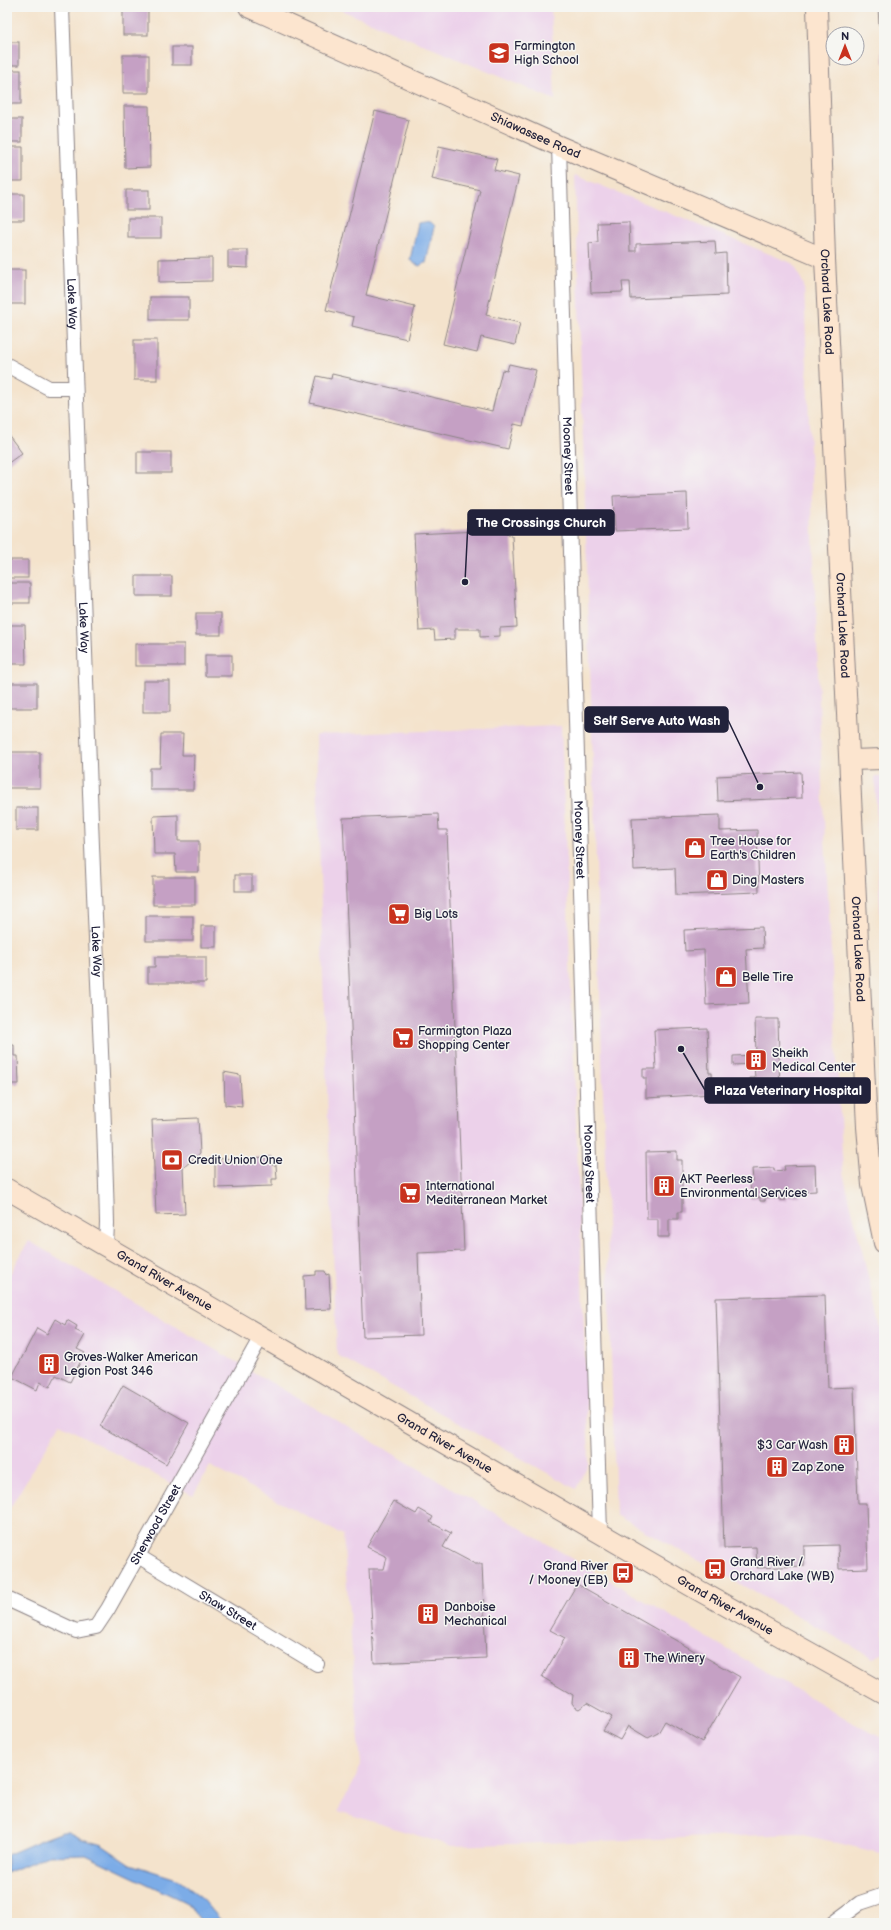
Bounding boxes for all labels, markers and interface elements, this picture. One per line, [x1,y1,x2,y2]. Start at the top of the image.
north arrow [825,26,865,66]
text: N [841,30,849,43]
place label: Farmington High School [514,39,579,68]
school or university icon: Farmington High School [486,40,512,66]
street label: Shiawassee Road [488,109,583,162]
street label: Orchard Lake Road [817,249,837,355]
street label: Lake Way [64,278,81,330]
street label: Mooney Street [560,416,577,496]
callout: The Crossings Church [468,510,614,535]
text: The Crossings Church [476,515,606,531]
street label: Orchard Lake Road [833,572,853,679]
street label: Lake Way [75,602,92,654]
callout: Self Serve Auto Wash [585,707,728,732]
text: Self Serve Auto Wash [594,713,720,729]
street label: Mooney Street [571,800,588,879]
place label: Tree House for Earth's Children [710,834,796,863]
shop icon: Tree House for Earth's Children [682,835,708,861]
shop icon: Ding Masters [704,867,730,893]
place label: Ding Masters [732,873,804,888]
street label: Orchard Lake Road [848,896,868,1002]
supermarket icon: Big Lots [386,901,412,927]
place label: Big Lots [414,907,458,922]
street label: Lake Way [88,925,105,978]
shop icon: Belle Tire [713,964,739,990]
place label: Belle Tire [742,970,793,985]
place label: Farmington Plaza Shopping Center [418,1024,512,1053]
supermarket icon: Farmington Plaza Shopping Center [390,1025,416,1051]
place label: Sheikh Medical Center [772,1046,856,1075]
building icon: Sheikh Medical Center [743,1047,769,1073]
callout: Plaza Veterinary Hospital [705,1078,870,1103]
text: Plaza Veterinary Hospital [714,1083,862,1099]
street label: Mooney Street [580,1124,598,1203]
bank icon: Credit Union One [159,1147,185,1173]
place label: Credit Union One [188,1153,283,1168]
place label: AKT Peerless Environmental Services [680,1172,807,1201]
building icon: AKT Peerless Environmental Services [651,1173,677,1199]
place label: International Mediterranean Market [426,1179,548,1208]
supermarket icon: International Mediterranean Market [397,1180,423,1206]
street label: Grand River Avenue [114,1247,215,1314]
place label: Groves-Walker American Legion Post 346 [64,1350,198,1379]
building icon: Groves-Walker American Legion Post 346 [36,1351,62,1377]
street label: Grand River Avenue [394,1409,495,1477]
building icon: $3 Car Wash [831,1432,857,1458]
place label: $3 Car Wash [757,1438,828,1453]
building icon: Zap Zone [764,1454,790,1480]
place label: Zap Zone [791,1460,844,1475]
street label: Sherwood Street [127,1481,184,1567]
place label: Grand River / Orchard Lake (WB) [730,1555,835,1584]
bus stop icon: Grand River / Orchard Lake (WB) [702,1556,728,1582]
place label: Grand River / Mooney (EB) [529,1559,609,1588]
bus stop icon: Grand River / Mooney (EB) [610,1560,636,1586]
street label: Grand River Avenue [674,1572,776,1638]
street label: Shaw Street [196,1587,260,1634]
place label: Danboise Mechanical [444,1600,507,1629]
building icon: Danboise Mechanical [415,1601,441,1627]
building icon: The Winery [616,1645,642,1671]
place label: The Winery [644,1651,705,1666]

